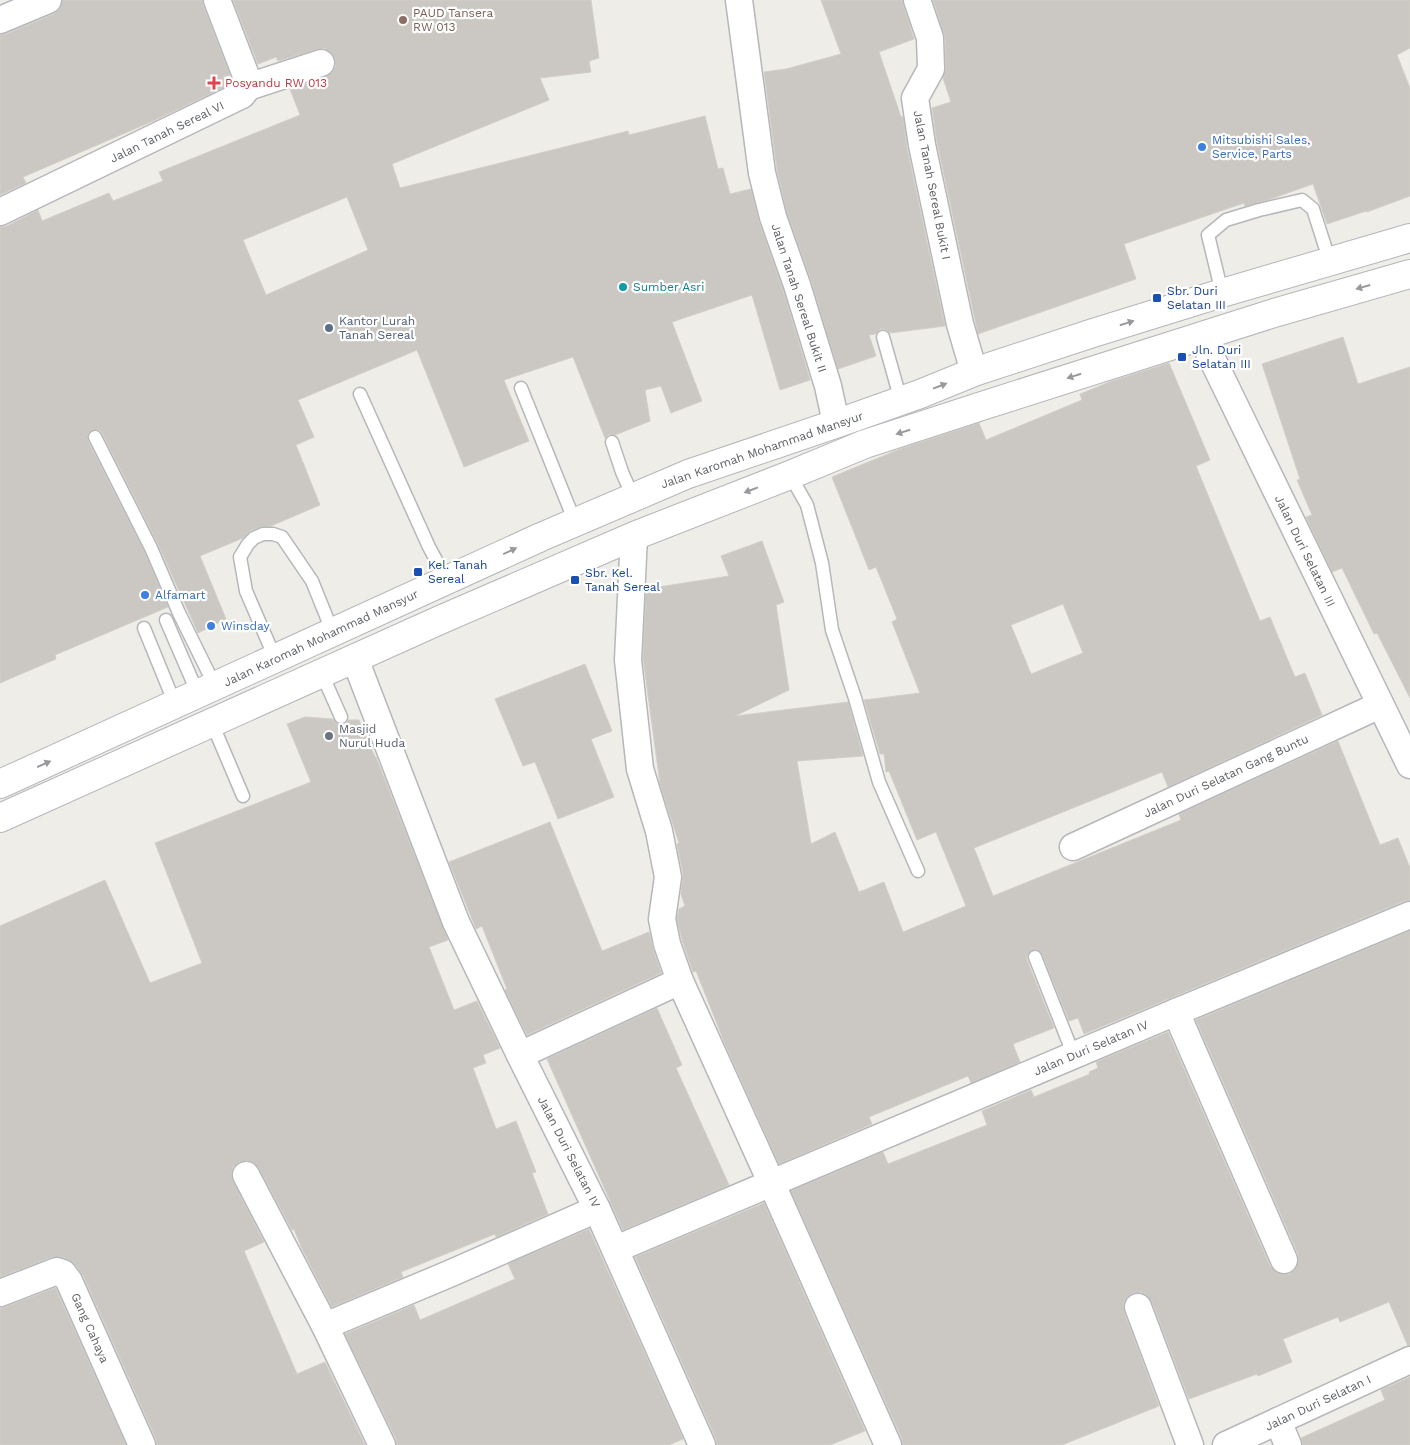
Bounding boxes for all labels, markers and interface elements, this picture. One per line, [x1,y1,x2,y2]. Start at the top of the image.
place label: PAUD Tansera RW 013 [413,6,494,34]
marker: PAUD Tansera RW 013 [397,14,409,26]
marker: Posyandu RW 013 [207,76,221,90]
place label: Posyandu RW 013 [225,76,327,90]
street label: Jalan Tanah Sereal VI [108,98,226,166]
street label: Jalan Tanah Sereal Bukit I [911,109,953,261]
place label: Mitsubishi Sales, Service, Parts [1212,133,1310,161]
marker: Mitsubishi Sales, Service, Parts [1196,141,1208,153]
street label: Jalan Tanah Sereal Bukit II [768,222,830,374]
place label: Sumber Asri [633,280,704,294]
marker: Sumber Asri [617,281,629,293]
place label: Sbr. Duri Selatan III [1167,284,1226,312]
one-way arrow [1356,284,1371,292]
marker: Sbr. Duri Selatan III [1151,292,1163,304]
place label: Kantor Lurah Tanah Sereal [339,314,415,342]
one-way arrow [1119,318,1134,326]
marker: Kantor Lurah Tanah Sereal [323,322,335,334]
place label: Jln. Duri Selatan III [1192,343,1251,371]
marker: Jln. Duri Selatan III [1176,351,1188,363]
one-way arrow [1066,373,1081,381]
one-way arrow [932,382,947,389]
street label: Jalan Karomah Mohammad Mansyur [659,409,865,491]
one-way arrow [895,428,910,436]
one-way arrow [743,486,758,494]
street label: Jalan Duri Selatan III [1272,493,1338,609]
one-way arrow [503,546,518,555]
place label: Kel. Tanah Sereal [428,558,487,586]
marker: Kel. Tanah Sereal [412,566,424,578]
place label: Sbr. Kel. Tanah Sereal [585,566,661,594]
marker: Sbr. Kel. Tanah Sereal [569,574,581,586]
street label: Jalan Karomah Mohammad Mansyur [221,587,421,689]
place label: Alfamart [155,588,206,602]
marker: Alfamart [139,589,151,601]
place label: Winsday [221,619,270,633]
marker: Winsday [205,620,217,632]
place label: Masjid Nurul Huda [339,722,405,750]
marker: Masjid Nurul Huda [323,730,335,742]
street label: Jalan Duri Selatan Gang Buntu [1141,732,1311,820]
one-way arrow [37,760,51,768]
street label: Jalan Duri Selatan IV [1032,1017,1151,1078]
street label: Jalan Duri Selatan IV [535,1094,603,1210]
street label: Gang Cahaya [68,1291,112,1365]
street label: Jalan Duri Selatan I [1263,1372,1373,1434]

